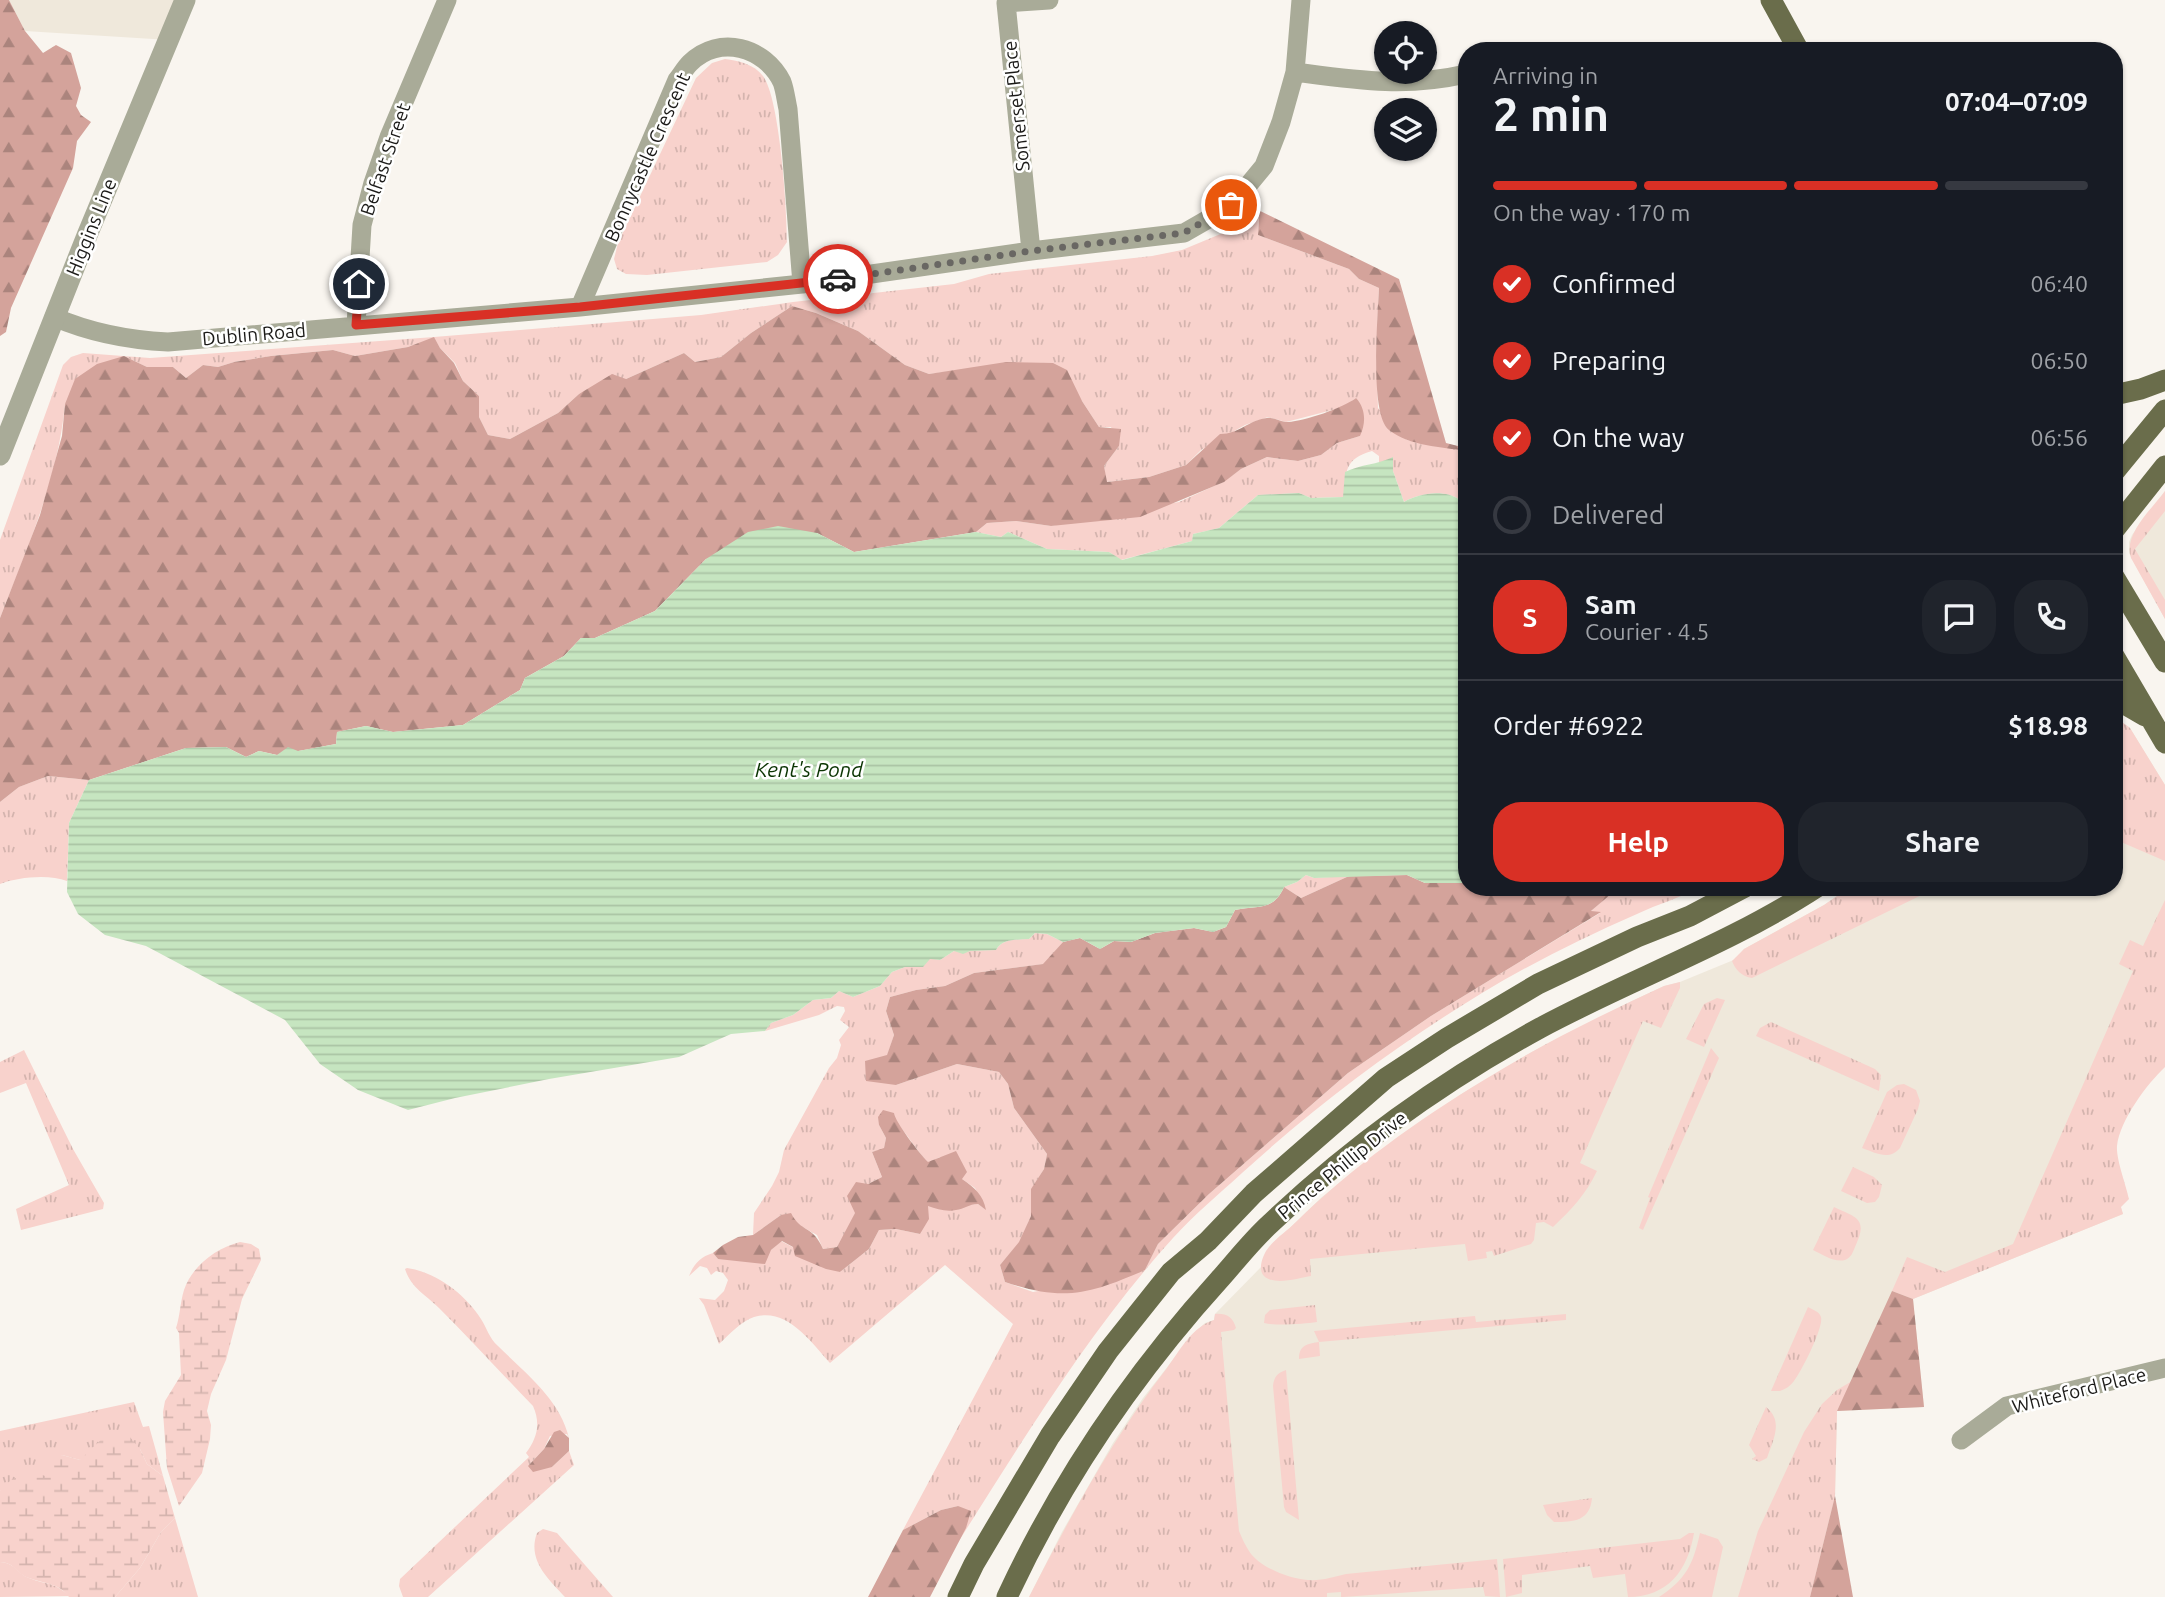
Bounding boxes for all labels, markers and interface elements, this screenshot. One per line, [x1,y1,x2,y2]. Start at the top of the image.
map controls [1374,21,1437,161]
button: locate [1374,21,1437,84]
street label: Somerset Place [998,40,1034,172]
text: Arriving in [1493,63,1598,88]
street label: Bonnycastle Crescent [600,68,694,245]
text: 07:04–07:09 [1945,87,2088,116]
text: 2 min [1493,88,1609,140]
button: layers [1374,98,1437,161]
street label: Belfast Street [355,99,415,218]
street label: Higgins Line [61,175,121,279]
pin [1201,175,1261,235]
icon: bag [1212,186,1250,224]
text: On the way · 170 m [1493,200,1690,225]
courier [803,244,873,314]
pin [329,254,389,314]
icon: car [819,260,857,298]
icon: home [340,265,378,303]
icon: check [1493,265,1531,303]
text: Confirmed [1552,269,1676,298]
text: 06:40 [2030,271,2088,296]
street label: Dublin Road [201,319,307,349]
icon: check [1493,342,1531,380]
text: Preparing [1552,346,1666,375]
text: 06:50 [2030,348,2088,373]
icon: check [1493,419,1531,457]
text: On the way [1552,423,1684,452]
text: 06:56 [2030,425,2088,450]
text: Delivered [1552,500,1664,529]
button: chat [1922,580,1996,654]
button: phone [2014,580,2088,654]
text: Sam [1585,590,1637,619]
text: S [1523,603,1537,632]
text: Courier · 4.5 [1585,619,1709,644]
text: Order #6922 [1493,711,1644,740]
text: $18.98 [2008,711,2088,740]
water label: Kent's Pond [755,757,864,781]
button: Help [1493,802,1784,882]
button: Share [1798,802,2088,882]
street label: Prince Phillip Drive [1273,1106,1411,1224]
street label: Whiteford Place [2010,1363,2148,1417]

